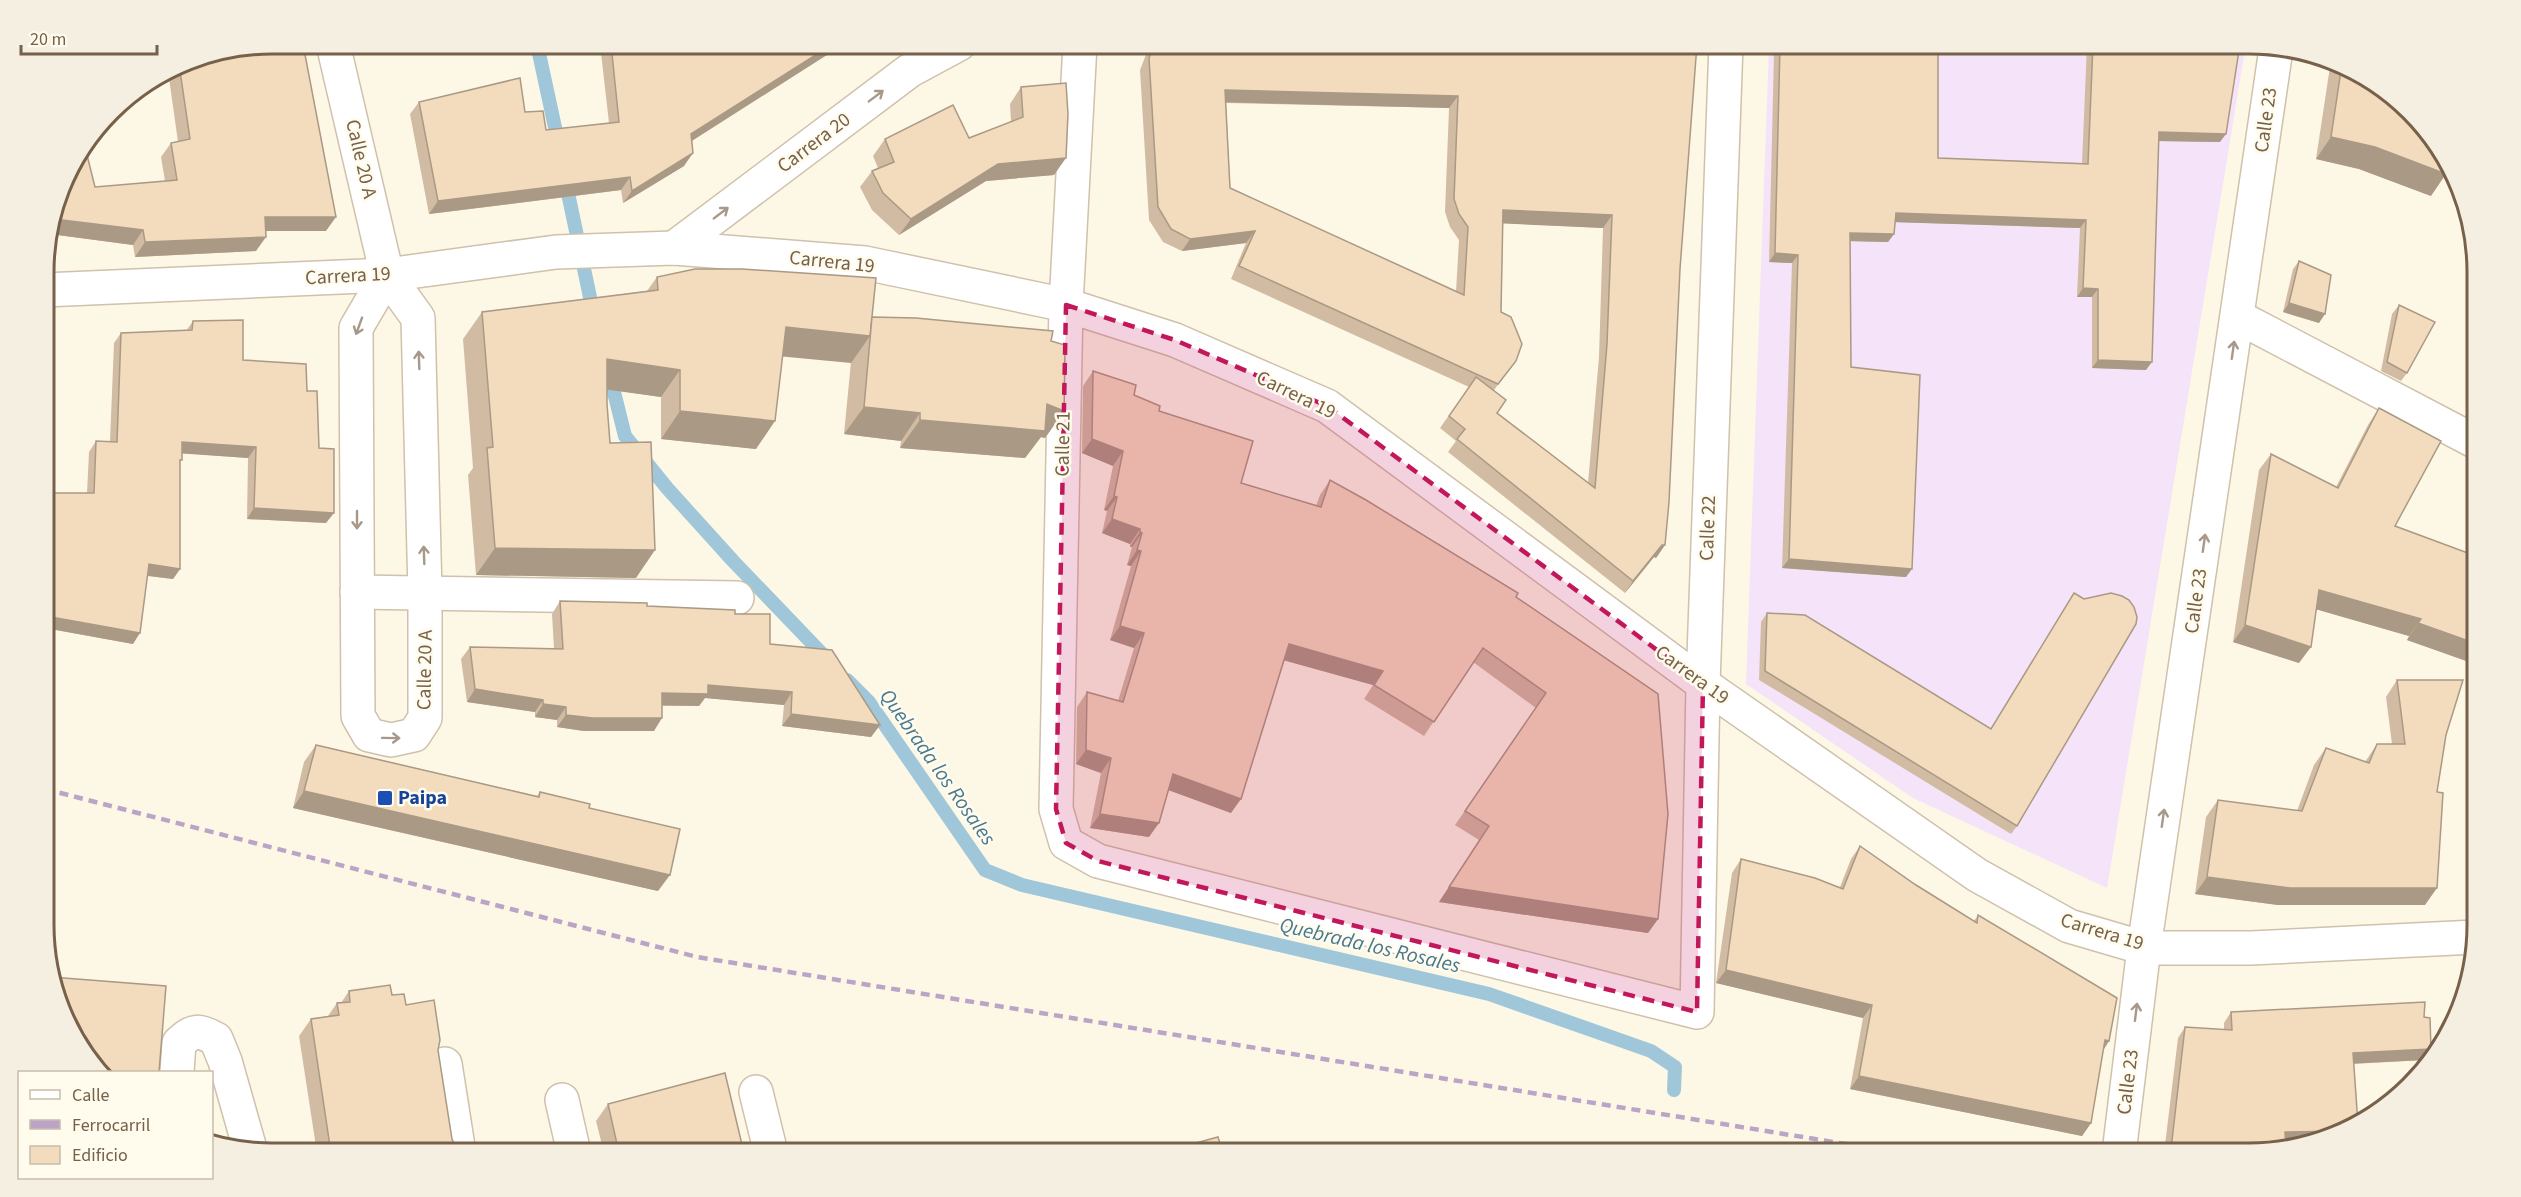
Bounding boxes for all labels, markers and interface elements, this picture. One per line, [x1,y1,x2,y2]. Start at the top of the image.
scale bar [21,18,158,56]
text: 20 m [30,27,66,52]
street label: Calle 23 [2248,86,2284,154]
one-way arrow [868,89,884,102]
street label: Carrera 20 [771,106,857,180]
street label: Calle 20 A [338,117,384,201]
one-way arrow [712,207,728,219]
street label: Carrera 19 [788,244,876,280]
street label: Carrera 19 [305,260,391,292]
one-way arrow [353,316,364,334]
one-way arrow [2228,340,2239,360]
one-way arrow [413,350,425,370]
street label: Carrera 19 [1251,364,1341,426]
street label: Calle 21 [1048,411,1078,477]
street label: Calle 22 [1693,495,1723,561]
one-way arrow [351,509,363,529]
one-way arrow [2199,533,2210,553]
one-way arrow [419,545,430,565]
street label: Calle 23 [2178,567,2214,635]
street label: Calle 20 A [410,629,440,710]
street label: Carrera 19 [1649,639,1735,711]
water label: Quebrada los Rosales [873,683,1003,851]
one-way arrow [381,732,400,743]
place label: Paipa [398,784,447,812]
marker: Paipa [376,789,394,807]
one-way arrow [2158,809,2169,829]
street label: Carrera 19 [2057,906,2147,958]
water label: Quebrada los Rosales [1277,910,1463,980]
one-way arrow [2131,1002,2142,1022]
street label: Calle 23 [2110,1048,2146,1116]
legend [18,1071,213,1179]
text: Calle [72,1083,110,1108]
text: Ferrocarril [72,1113,150,1138]
text: Edificio [72,1143,128,1168]

